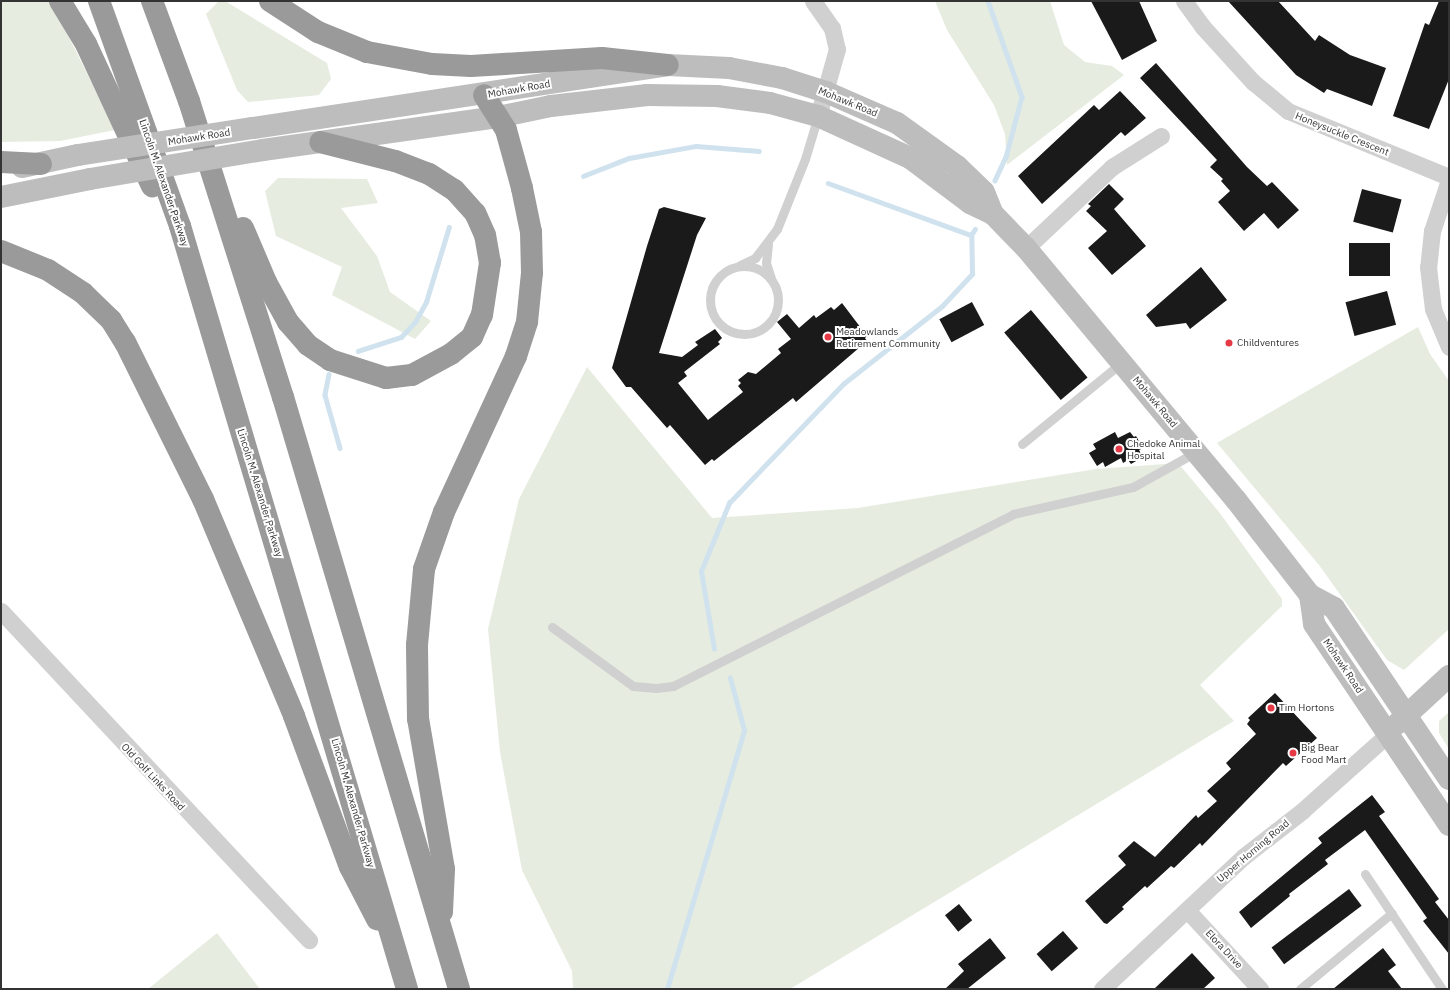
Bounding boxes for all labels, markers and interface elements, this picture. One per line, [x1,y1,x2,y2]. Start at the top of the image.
street label: Mohawk Road [487,78,551,100]
street label: Mohawk Road [817,85,879,119]
street label: Honeysuckle Crescent [1293,110,1391,158]
street label: Lincoln M. Alexander Parkway [137,118,191,248]
street label: Mohawk Road [167,126,231,148]
place label: Meadowlands Retirement Community [836,325,940,348]
marker: Meadowlands Retirement Community [823,332,833,342]
place label: Childventures [1237,337,1299,349]
marker: Childventures [1224,338,1234,348]
street label: Mohawk Road [1130,374,1180,430]
street label: Lincoln M. Alexander Parkway [235,427,285,559]
place label: Chedoke Animal Hospital [1127,437,1200,460]
marker: Chedoke Animal Hospital [1114,444,1124,454]
street label: Mohawk Road [1320,637,1366,695]
place label: Tim Hortons [1279,702,1334,714]
marker: Tim Hortons [1266,703,1276,713]
street label: Lincoln M. Alexander Parkway [329,737,377,869]
street label: Old Golf Links Road [119,741,187,813]
place label: Big Bear Food Mart [1301,741,1346,764]
marker: Big Bear Food Mart [1288,748,1298,758]
street label: Upper Horning Road [1214,817,1292,885]
street label: Elora Drive [1203,927,1245,971]

